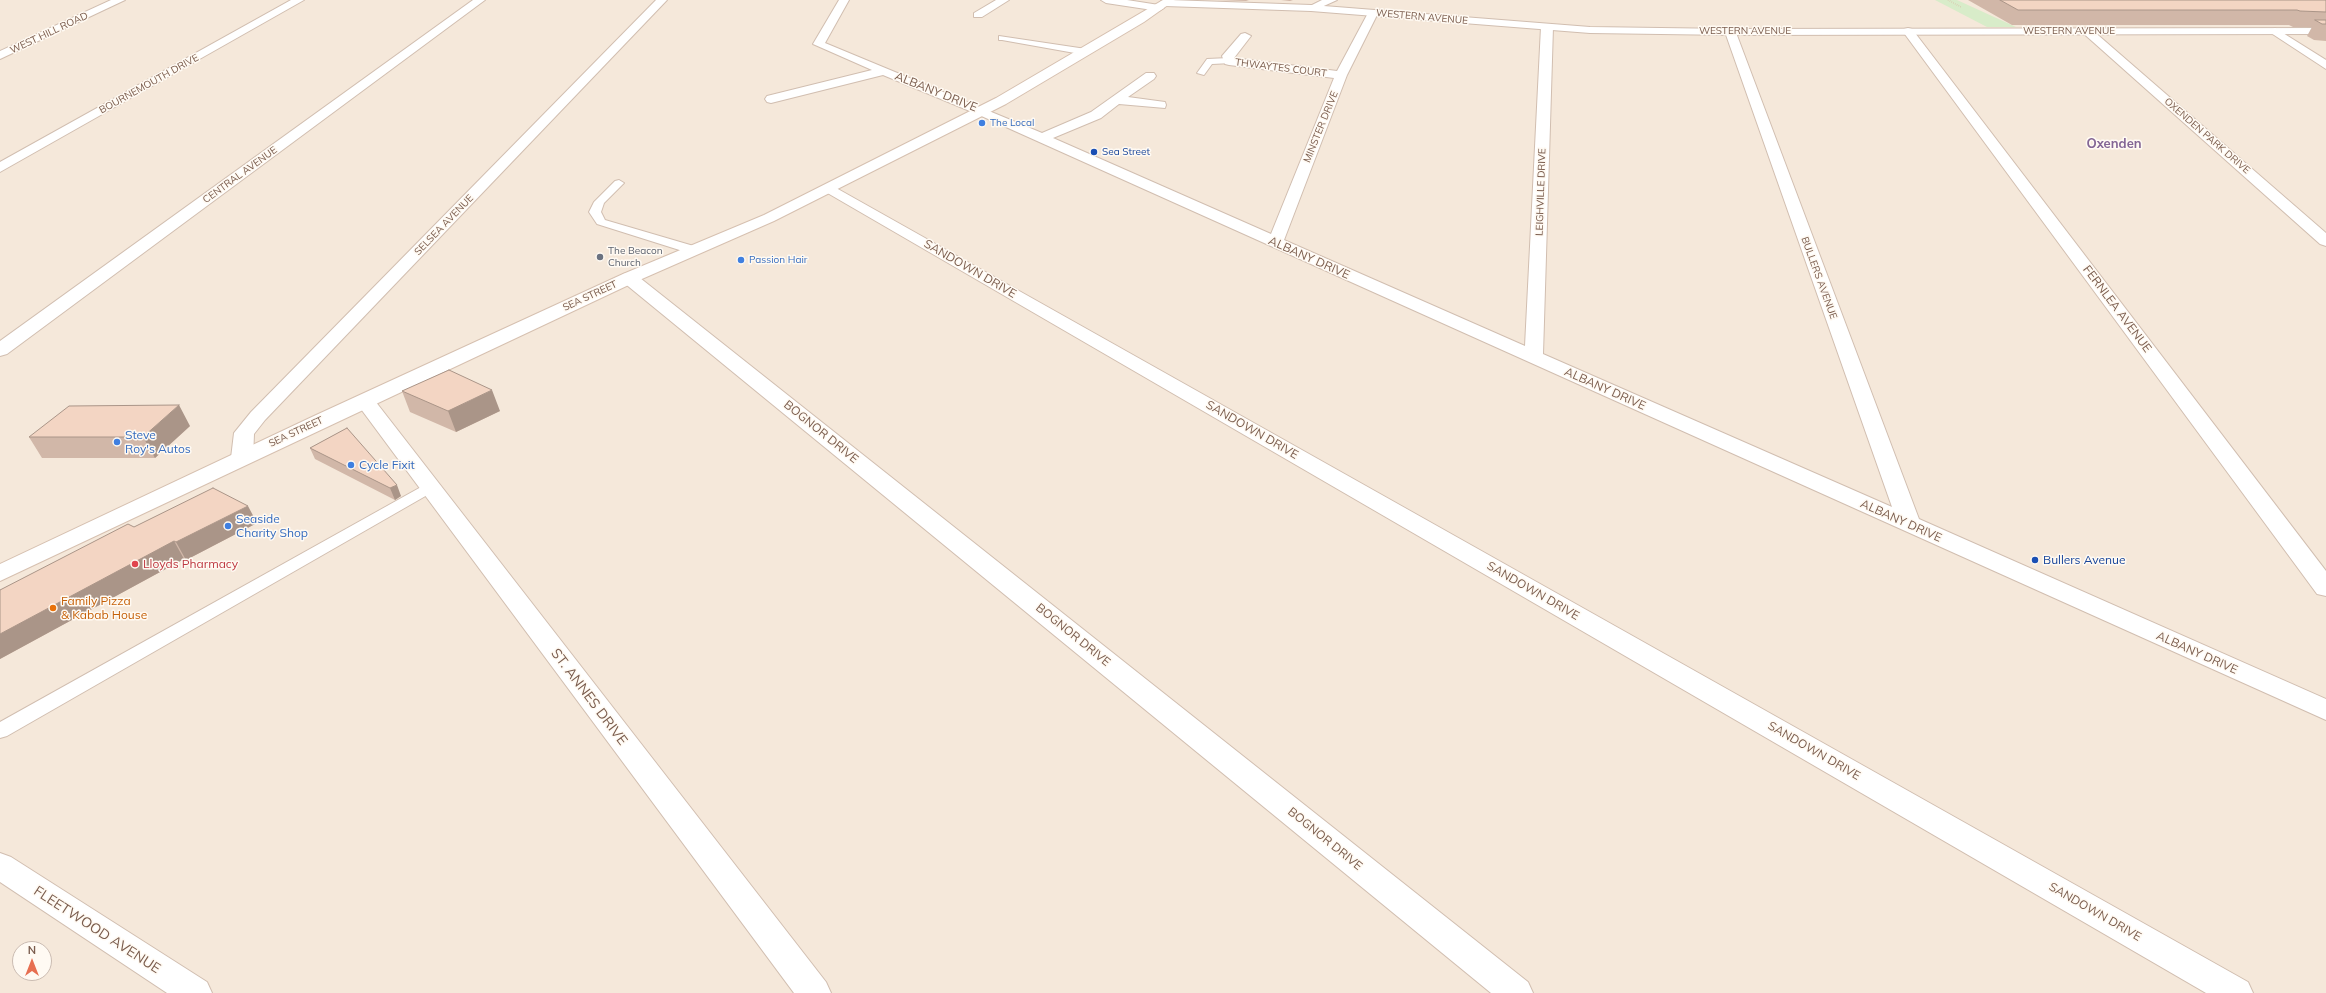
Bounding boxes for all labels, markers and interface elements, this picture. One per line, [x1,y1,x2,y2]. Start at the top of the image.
street label: WESTERN AVENUE [1376,7,1468,27]
street label: WEST HILL ROAD [8,10,90,56]
street label: WESTERN AVENUE [1699,25,1791,37]
street label: WESTERN AVENUE [2023,25,2115,37]
street label: BOURNEMOUTH DRIVE [97,52,201,116]
street label: THWAYTES COURT [1234,56,1328,80]
street label: ALBANY DRIVE [893,69,979,115]
street label: MINSTER DRIVE [1301,90,1341,164]
street label: OXENDEN PARK DRIVE [2162,96,2252,176]
place label: The Local [990,117,1034,129]
marker: The Local [977,118,987,128]
district label: Oxenden [2086,136,2142,152]
street label: CENTRAL AVENUE [201,144,279,206]
place label: Sea Street [1102,146,1150,158]
marker: Sea Street [1089,147,1099,157]
street label: LEIGHVILLE DRIVE [1533,148,1549,236]
street label: SELSEA AVENUE [412,192,476,258]
street label: ALBANY DRIVE [1266,234,1352,282]
street label: BULLERS AVENUE [1798,235,1840,321]
street label: SANDOWN DRIVE [921,237,1019,301]
place label: The Beacon Church [608,245,663,268]
marker: The Beacon Church [595,252,605,262]
place label: Passion Hair [749,254,807,266]
marker: Passion Hair [736,255,746,265]
street label: FERNLEA AVENUE [2080,263,2154,355]
street label: SEA STREET [561,278,619,314]
street label: ALBANY DRIVE [1562,365,1648,413]
street label: BOGNOR DRIVE [781,398,861,466]
street label: SANDOWN DRIVE [1203,398,1301,462]
street label: SEA STREET [267,414,325,450]
place label: Steve Roy's Autos [125,428,191,456]
marker: Steve Roy's Autos [112,437,122,447]
place label: Cycle Fixit [359,458,415,472]
marker: Cycle Fixit [346,460,356,470]
street label: ALBANY DRIVE [1858,497,1944,545]
place label: Seaside Charity Shop [236,512,308,540]
marker: Seaside Charity Shop [223,521,233,531]
place label: Bullers Avenue [2043,553,2126,567]
marker: Bullers Avenue [2030,555,2040,565]
place label: Lloyds Pharmacy [143,557,238,571]
marker: Lloyds Pharmacy [130,559,140,569]
street label: SANDOWN DRIVE [1484,559,1582,623]
place label: Family Pizza & Kabab House [61,594,147,622]
street label: BOGNOR DRIVE [1033,601,1113,669]
marker: Family Pizza & Kabab House [48,603,58,613]
street label: ALBANY DRIVE [2154,629,2240,677]
street label: ST. ANNES DRIVE [547,645,631,749]
street label: SANDOWN DRIVE [1765,719,1863,783]
street label: BOGNOR DRIVE [1285,805,1365,873]
street label: SANDOWN DRIVE [2046,880,2144,944]
street label: FLEETWOOD AVENUE [30,883,164,977]
north arrow [12,941,52,981]

